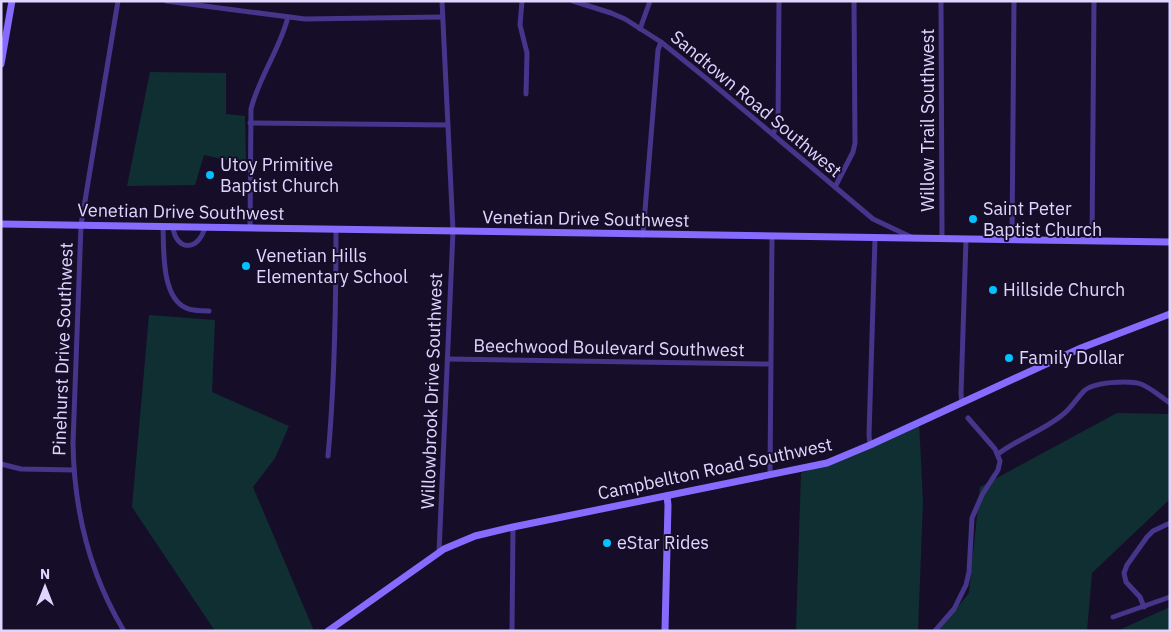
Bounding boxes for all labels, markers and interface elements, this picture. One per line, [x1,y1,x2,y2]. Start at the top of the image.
street label: Sandtown Road Southwest [666,25,847,182]
street label: Willow Trail Southwest [916,28,939,212]
place label: Utoy Primitive Baptist Church [220,153,339,197]
marker: Utoy Primitive Baptist Church [204,169,216,181]
place label: Saint Peter Baptist Church [983,197,1102,241]
street label: Venetian Drive Southwest [77,198,285,225]
street label: Venetian Drive Southwest [482,205,690,232]
marker: Saint Peter Baptist Church [967,213,979,225]
street label: Pinehurst Drive Southwest [47,242,78,456]
place label: Venetian Hills Elementary School [256,244,408,288]
marker: Venetian Hills Elementary School [240,260,252,272]
street label: Willowbrook Drive Southwest [416,272,447,510]
place label: Hillside Church [1003,278,1125,301]
marker: Hillside Church [987,284,999,296]
street label: Beechwood Boulevard Southwest [473,334,745,361]
place label: Family Dollar [1019,346,1125,369]
marker: Family Dollar [1003,352,1015,364]
street label: Campbellton Road Southwest [596,432,834,505]
place label: eStar Rides [617,531,709,554]
marker: eStar Rides [601,537,613,549]
north arrow [20,562,70,612]
text: N [40,565,50,583]

